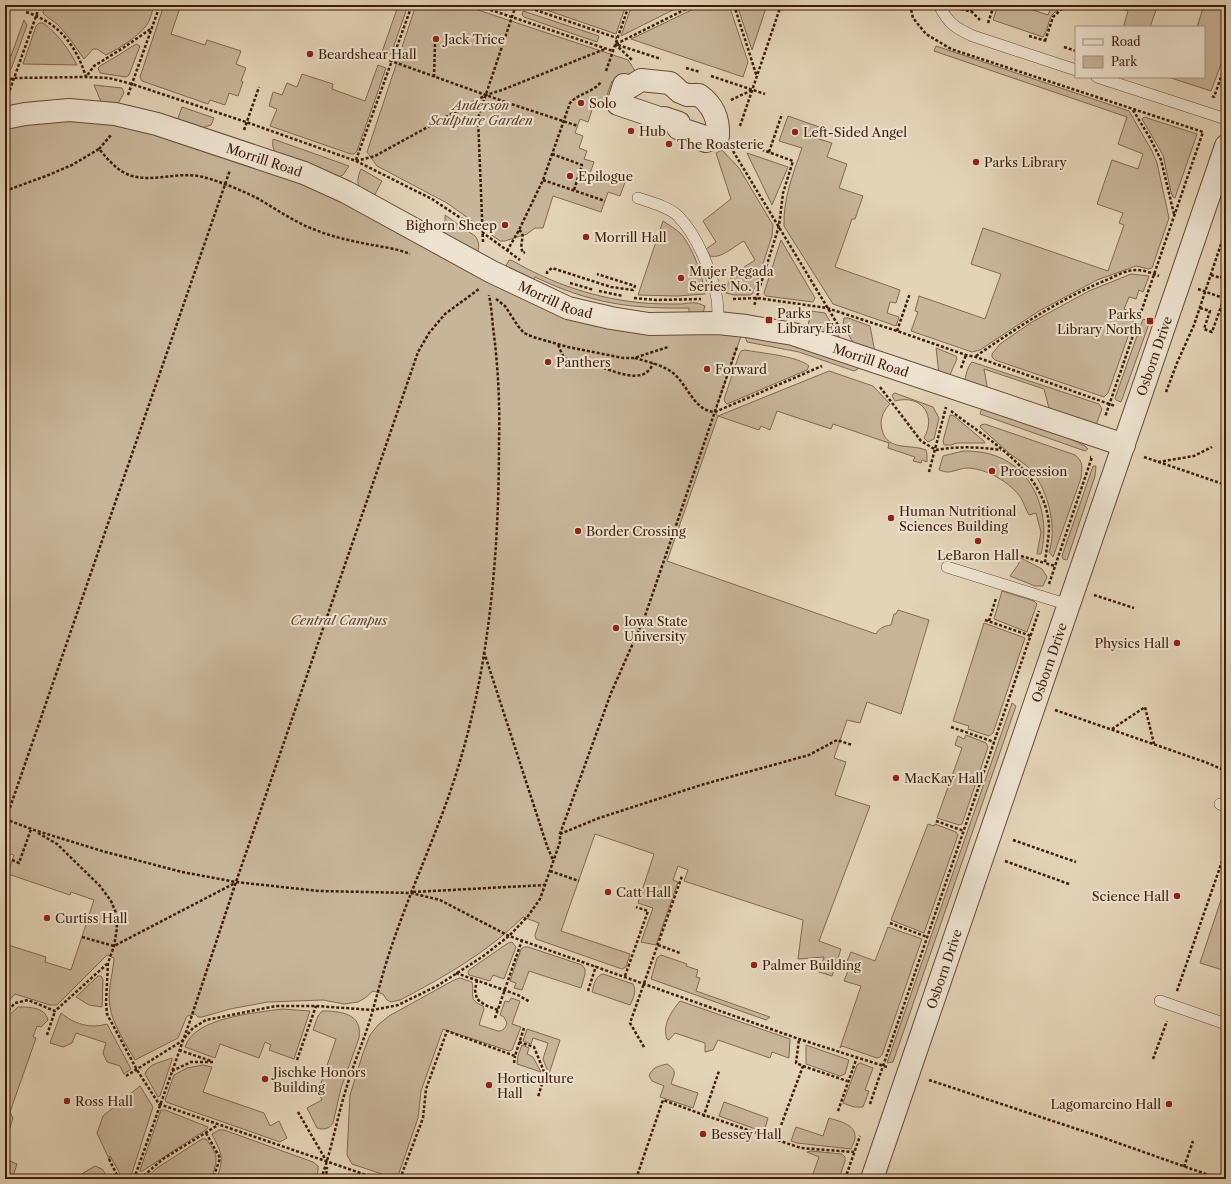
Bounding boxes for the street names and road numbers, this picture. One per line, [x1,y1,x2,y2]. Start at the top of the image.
street label: Morrill Road [224,140,304,180]
street label: Morrill Road [516,278,594,321]
street label: Osborn Drive [1133,314,1175,398]
street label: Morrill Road [831,340,911,380]
street label: Osborn Drive [1028,621,1070,704]
street label: Osborn Drive [923,927,965,1011]

